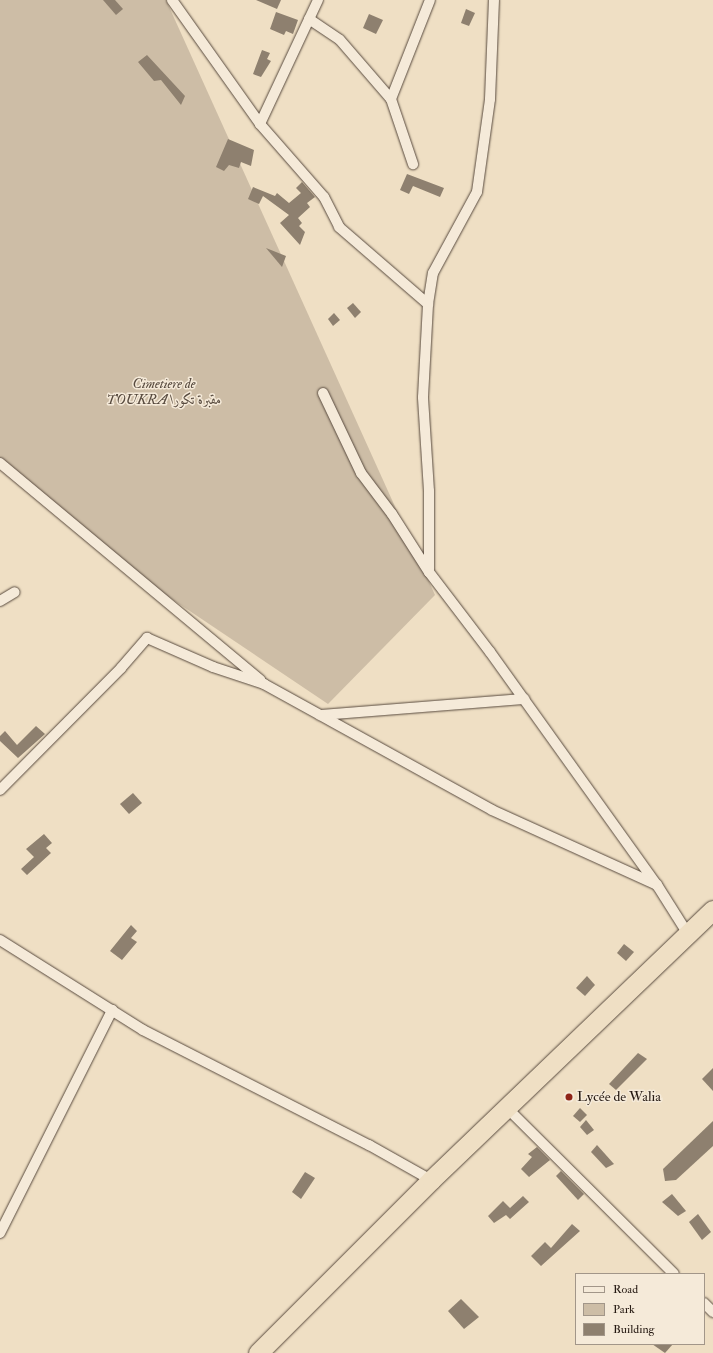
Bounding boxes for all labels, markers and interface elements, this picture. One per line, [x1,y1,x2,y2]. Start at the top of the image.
park label: Cimetiere de TOUKRA مقبرة تكورا [106,376,222,408]
place label: Lycée de Walia [577,1089,661,1105]
marker: Lycée de Walia [564,1092,574,1102]
legend [575,1273,705,1345]
text: Road [613,1282,638,1297]
text: Park [613,1302,635,1317]
text: Building [613,1322,654,1337]

